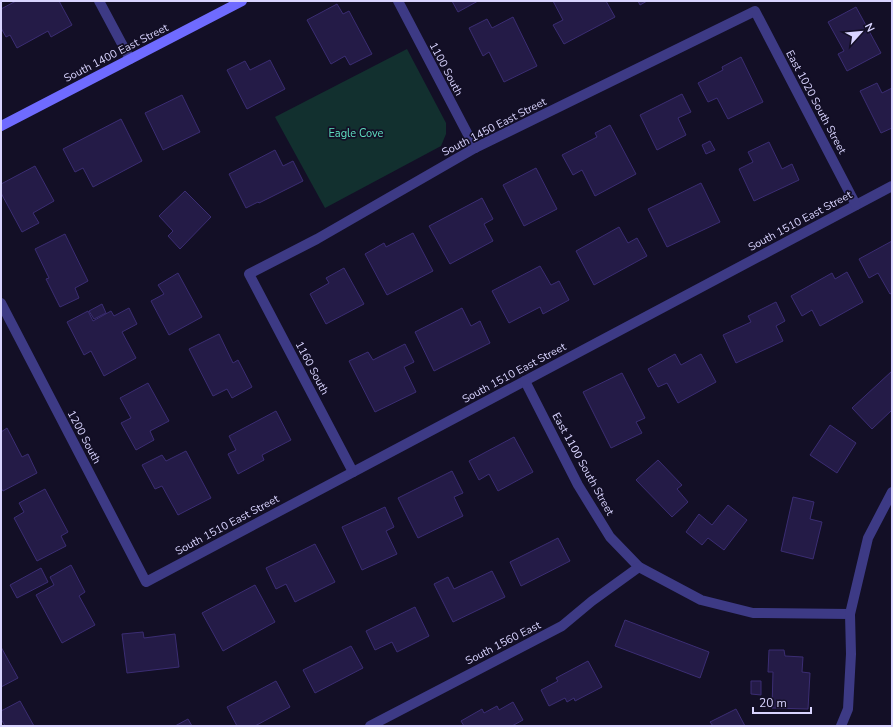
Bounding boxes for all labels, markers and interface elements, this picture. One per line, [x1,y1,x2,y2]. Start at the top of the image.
north arrow [841,12,881,52]
street label: South 1400 East Street [61,20,171,86]
text: N [861,21,878,35]
street label: 1100 South [426,40,466,98]
street label: East 1020 South Street [782,48,850,157]
street label: South 1450 East Street [439,94,549,160]
park label: Eagle Cove [329,126,384,141]
street label: South 1510 East Street [746,187,855,255]
street label: 1160 South [292,339,332,397]
street label: South 1510 East Street [460,339,569,407]
street label: 1200 South [64,408,104,466]
street label: East 1100 South Street [548,410,618,518]
street label: South 1510 East Street [173,491,282,559]
street label: South 1560 East [463,618,543,668]
scale bar [753,689,811,715]
text: 20 m [759,695,787,711]

